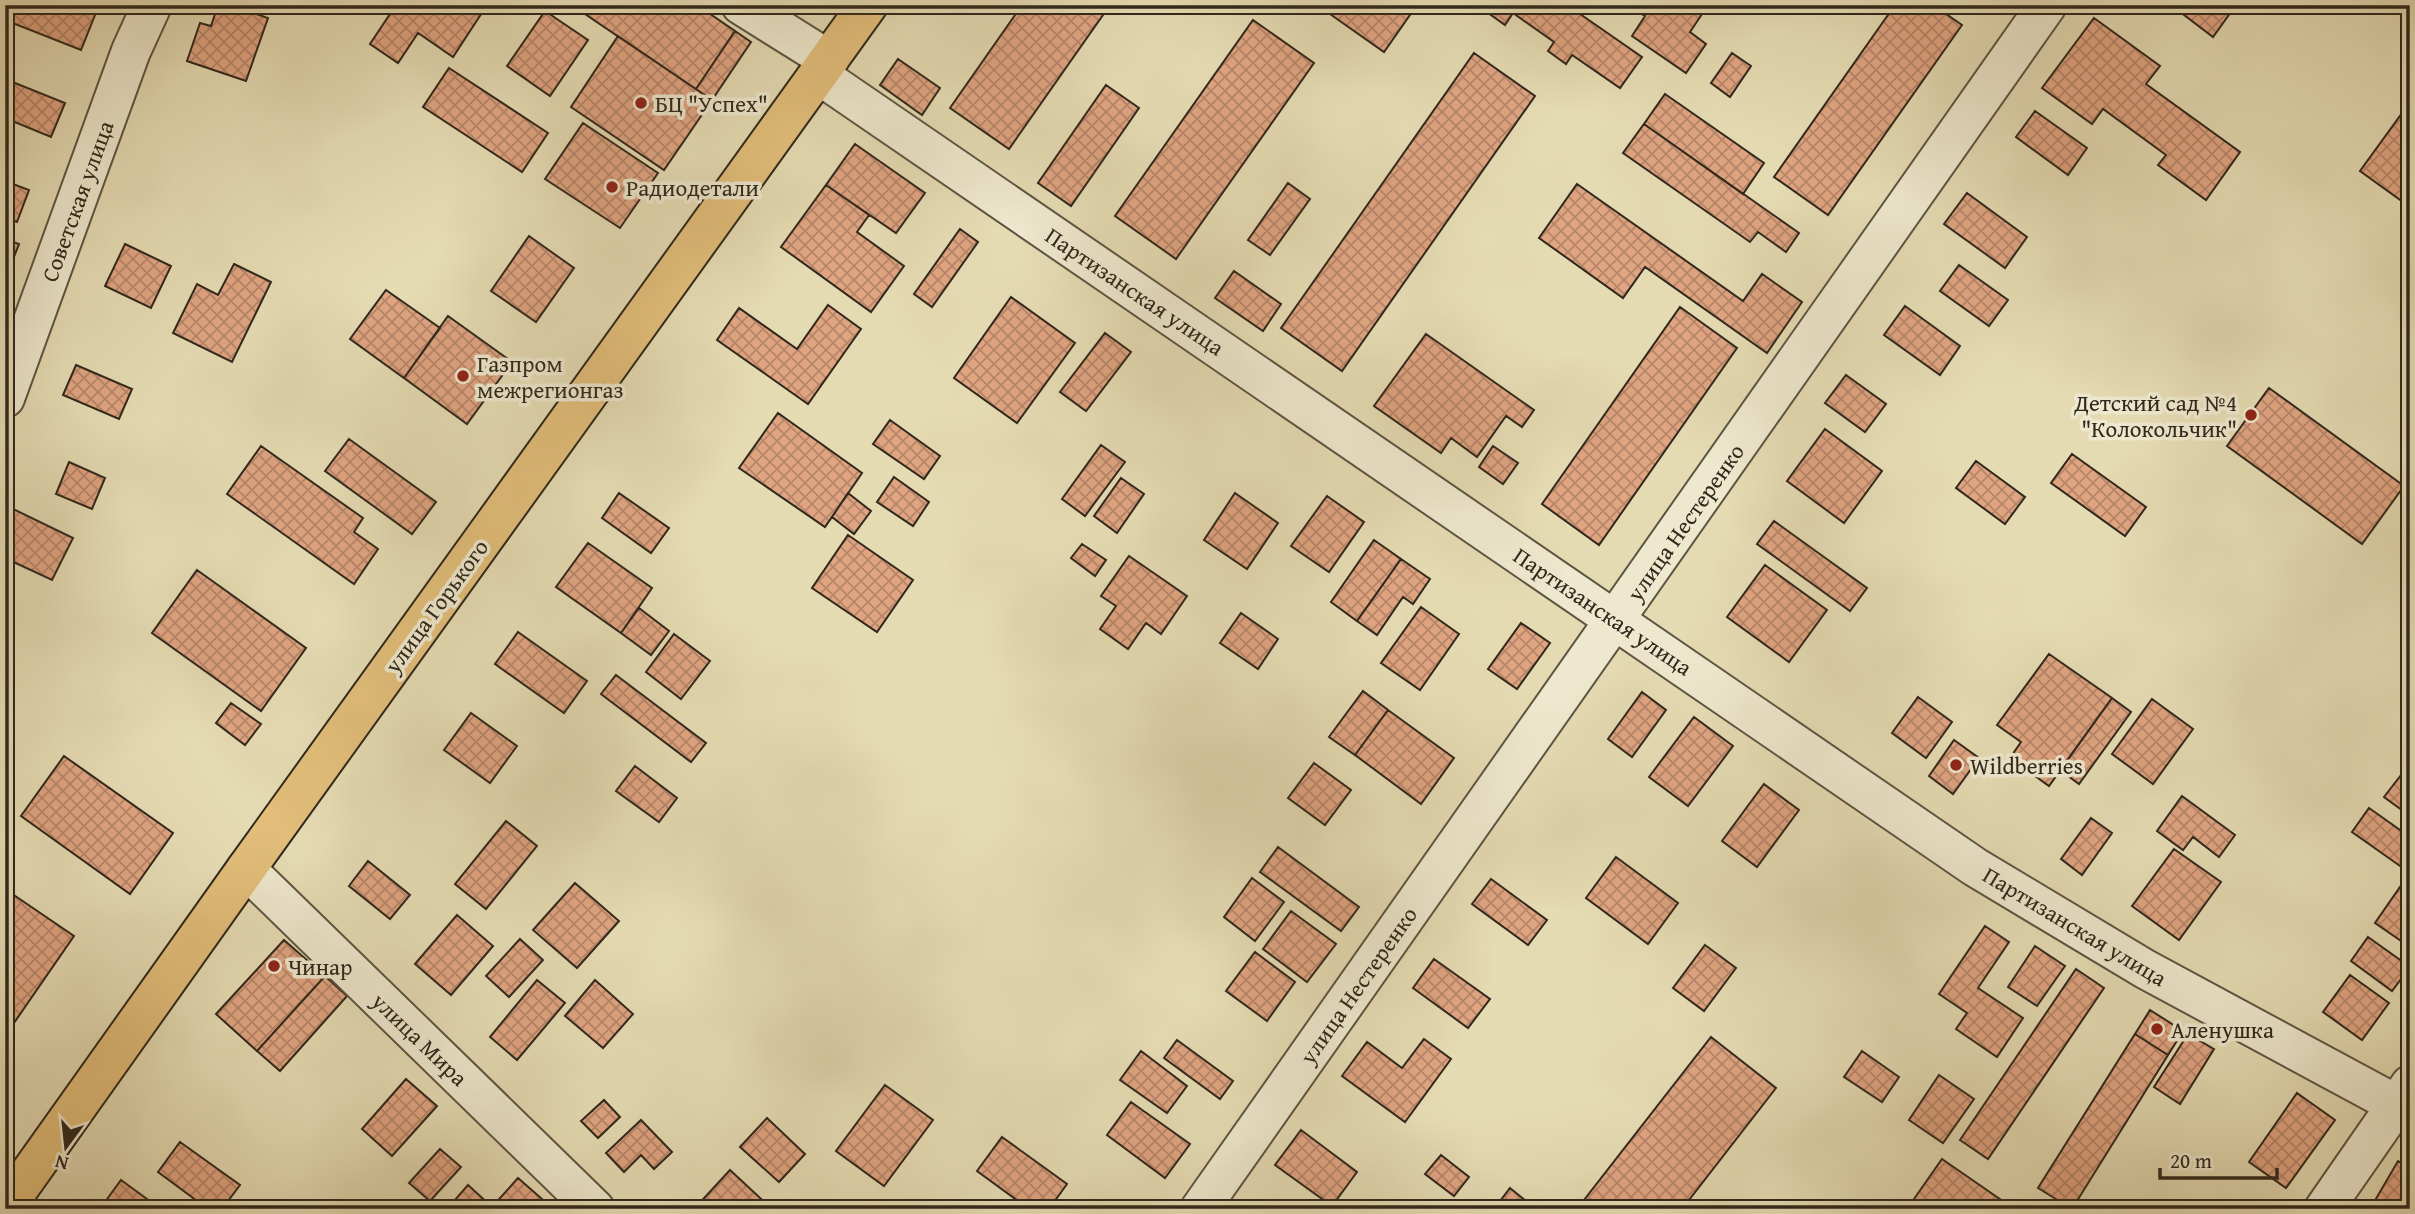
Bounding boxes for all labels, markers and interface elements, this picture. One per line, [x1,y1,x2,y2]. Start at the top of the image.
place label: БЦ "Успех" [655,87,768,120]
marker: БЦ "Успех" [633,95,649,111]
street label: Советская улица [33,116,121,286]
place label: Радиодетали [626,171,759,204]
marker: Радиодетали [604,179,620,195]
street label: Партизанская улица [1039,219,1231,363]
place label: Газпром межрегионгаз [477,347,623,406]
marker: Газпром межрегионгаз [455,368,471,384]
place label: Детский сад №4 "Колокольчик" [2073,386,2237,445]
marker: Детский сад №4 "Колокольчик" [2243,407,2259,423]
street label: улица Нестеренко [1618,437,1752,608]
street label: улица Горького [375,532,496,681]
street label: Партизанская улица [1507,539,1699,683]
place label: Wildberries [1970,749,2083,782]
marker: Wildberries [1948,757,1964,773]
street label: Партизанская улица [1977,858,2173,994]
street label: улица Нестеренко [1291,900,1425,1071]
place label: Чинар [288,950,352,983]
marker: Чинар [266,958,282,974]
street label: улица Мира [364,984,475,1093]
place label: Аленушка [2171,1013,2274,1046]
marker: Аленушка [2149,1021,2165,1037]
north arrow [32,1112,102,1182]
scale bar [2160,1137,2277,1181]
text: 20 m [2170,1145,2212,1176]
text: N [52,1148,71,1179]

